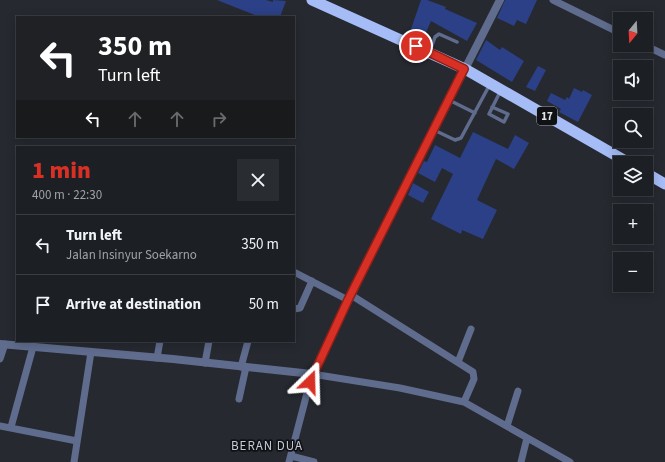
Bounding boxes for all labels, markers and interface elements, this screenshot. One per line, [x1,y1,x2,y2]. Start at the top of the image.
north arrow [613,12,653,52]
map controls [613,12,653,292]
text: 350 m [98,26,172,66]
pin [399,29,433,63]
icon: left [32,32,84,84]
icon: arrive [405,35,427,57]
button: sound [613,60,653,100]
text: Turn left [98,63,160,88]
road number: 17 [537,107,557,125]
icon: left [82,108,104,130]
icon: ahead [124,108,146,130]
icon: ahead [166,108,188,130]
icon: right [208,108,230,130]
button: search [613,108,653,148]
text: 1 min [32,153,91,188]
button: layers [613,156,653,196]
button: close [237,159,279,201]
text: 400 m · 22:30 [32,186,102,204]
button: + [613,204,653,244]
text: Turn left [66,225,122,246]
icon: left [32,234,54,256]
text: 350 m [241,234,279,255]
text: Jalan Insinyur Soekarno [66,246,197,264]
button: − [613,252,653,292]
icon: arrive [32,294,54,316]
text: Arrive at destination [66,294,201,315]
text: 50 m [249,294,279,315]
position arrow [289,361,331,403]
district label: BERAN DUA [231,437,303,455]

